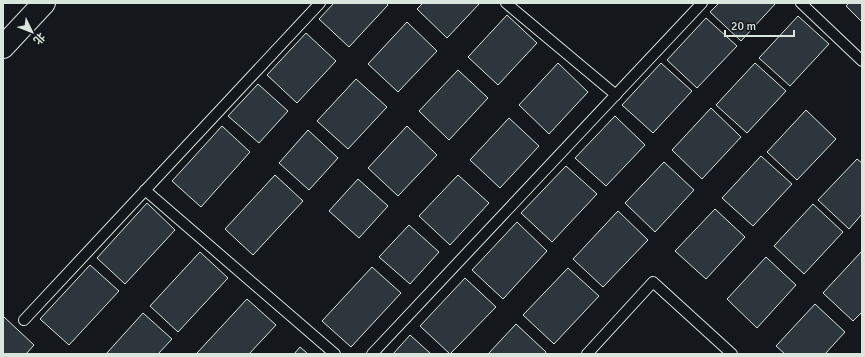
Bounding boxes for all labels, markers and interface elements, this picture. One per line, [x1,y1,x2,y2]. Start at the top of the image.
north arrow [12,12,52,52]
scale bar [725,12,794,38]
text: 20 m [731,19,756,34]
text: 北 [30,30,47,47]

